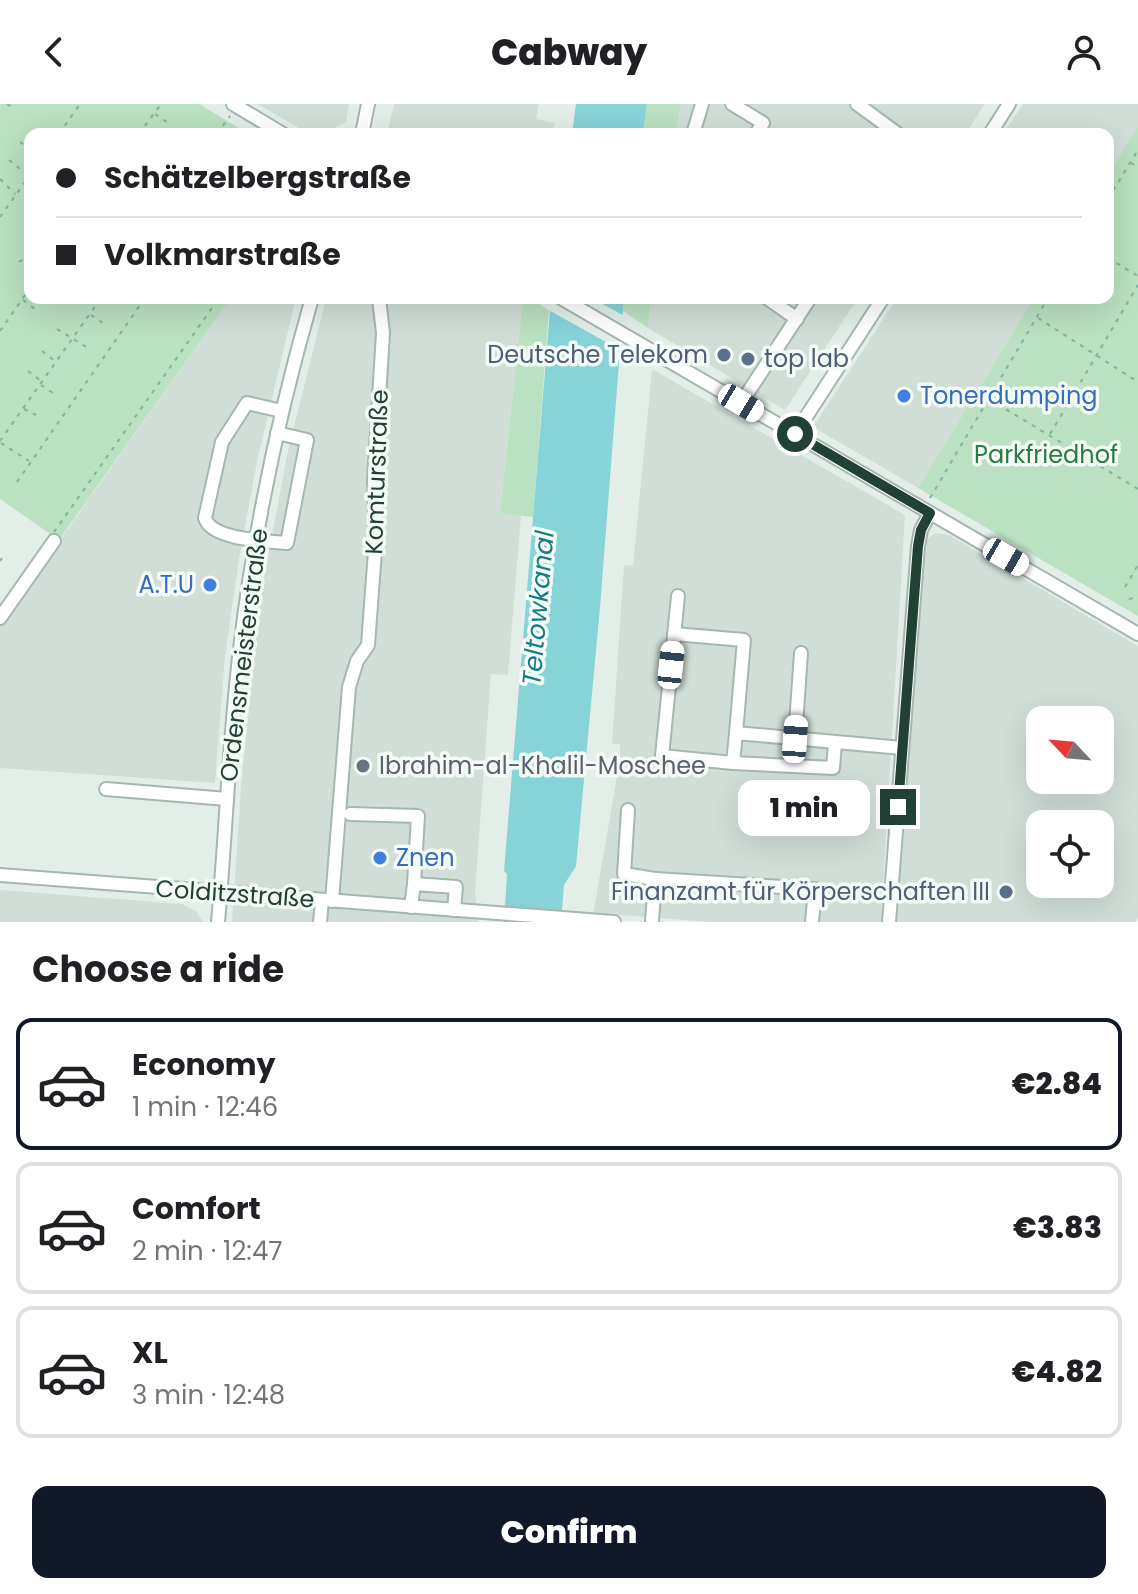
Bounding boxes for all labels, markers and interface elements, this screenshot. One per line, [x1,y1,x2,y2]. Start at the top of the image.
text: Cabway [491,27,647,78]
icon: back [32,30,76,74]
icon: person [1062,30,1106,74]
text: Schätzelbergstraße [104,156,411,199]
text: Volkmarstraße [104,233,341,276]
place label: Deutsche Telekom [487,338,708,371]
place label: top lab [764,342,849,375]
marker: Deutsche Telekom [715,346,733,364]
marker: top lab [739,350,757,368]
place label: Tonerdumping [920,379,1098,412]
car [714,380,768,426]
marker: Tonerdumping [895,387,913,405]
street label: Komturstraße [357,389,396,555]
route start [777,416,813,452]
park label: Parkfriedhof [974,438,1118,471]
street label: Ordensmeisterstraße [212,526,275,784]
water label: Teltowkanal [513,528,563,687]
car [979,535,1033,579]
place label: A.T.U [139,568,194,601]
marker: A.T.U [201,576,219,594]
car [657,640,685,690]
north arrow [1026,706,1114,794]
map controls [1026,706,1114,898]
car [781,714,809,764]
place label: Ibrahim-al-Khalil-Moschee [379,749,706,782]
marker: Ibrahim-al-Khalil-Moschee [354,757,372,775]
callout: 1 min [738,779,870,835]
route end [880,789,916,825]
text: 1 min [770,790,838,826]
button: locate [1026,810,1114,898]
place label: Znen [396,841,455,874]
marker: Znen [371,849,389,867]
street label: Colditzstraße [154,871,316,916]
place label: Finanzamt für Körperschaften III [611,875,990,908]
marker: Finanzamt für Körperschaften III [997,883,1015,901]
text: Choose a ride [32,944,284,995]
text: Economy [132,1043,276,1086]
icon: car [36,1048,108,1120]
text: €2.84 [1012,1062,1102,1105]
text: 1 min · 12:46 [132,1089,278,1125]
text: Comfort [132,1187,261,1230]
icon: car [36,1192,108,1264]
text: €3.83 [1013,1206,1102,1249]
text: 2 min · 12:47 [132,1233,282,1269]
text: XL [132,1331,168,1374]
icon: car [36,1336,108,1408]
text: €4.82 [1012,1350,1102,1393]
text: 3 min · 12:48 [132,1377,285,1413]
button: Confirm [32,1486,1106,1578]

